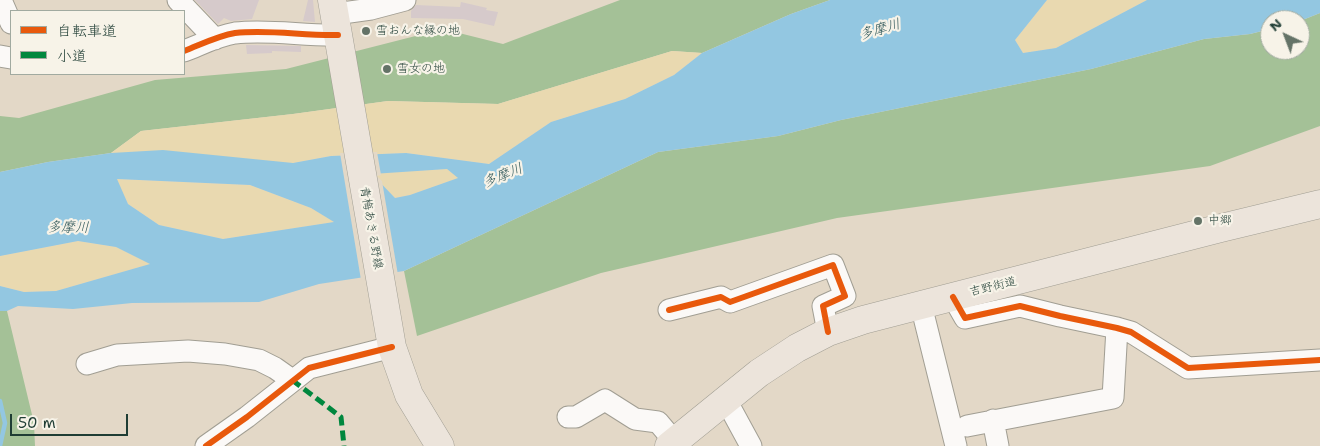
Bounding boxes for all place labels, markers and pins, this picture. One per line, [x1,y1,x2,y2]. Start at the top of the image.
place label: 雪おんな縁の地 [376,24,460,38]
marker: 雪おんな縁の地 [360,25,372,37]
place label: 雪女の地 [397,62,445,76]
marker: 雪女の地 [381,63,393,75]
place label: 中郷 [1208,214,1232,228]
marker: 中郷 [1192,215,1204,227]

